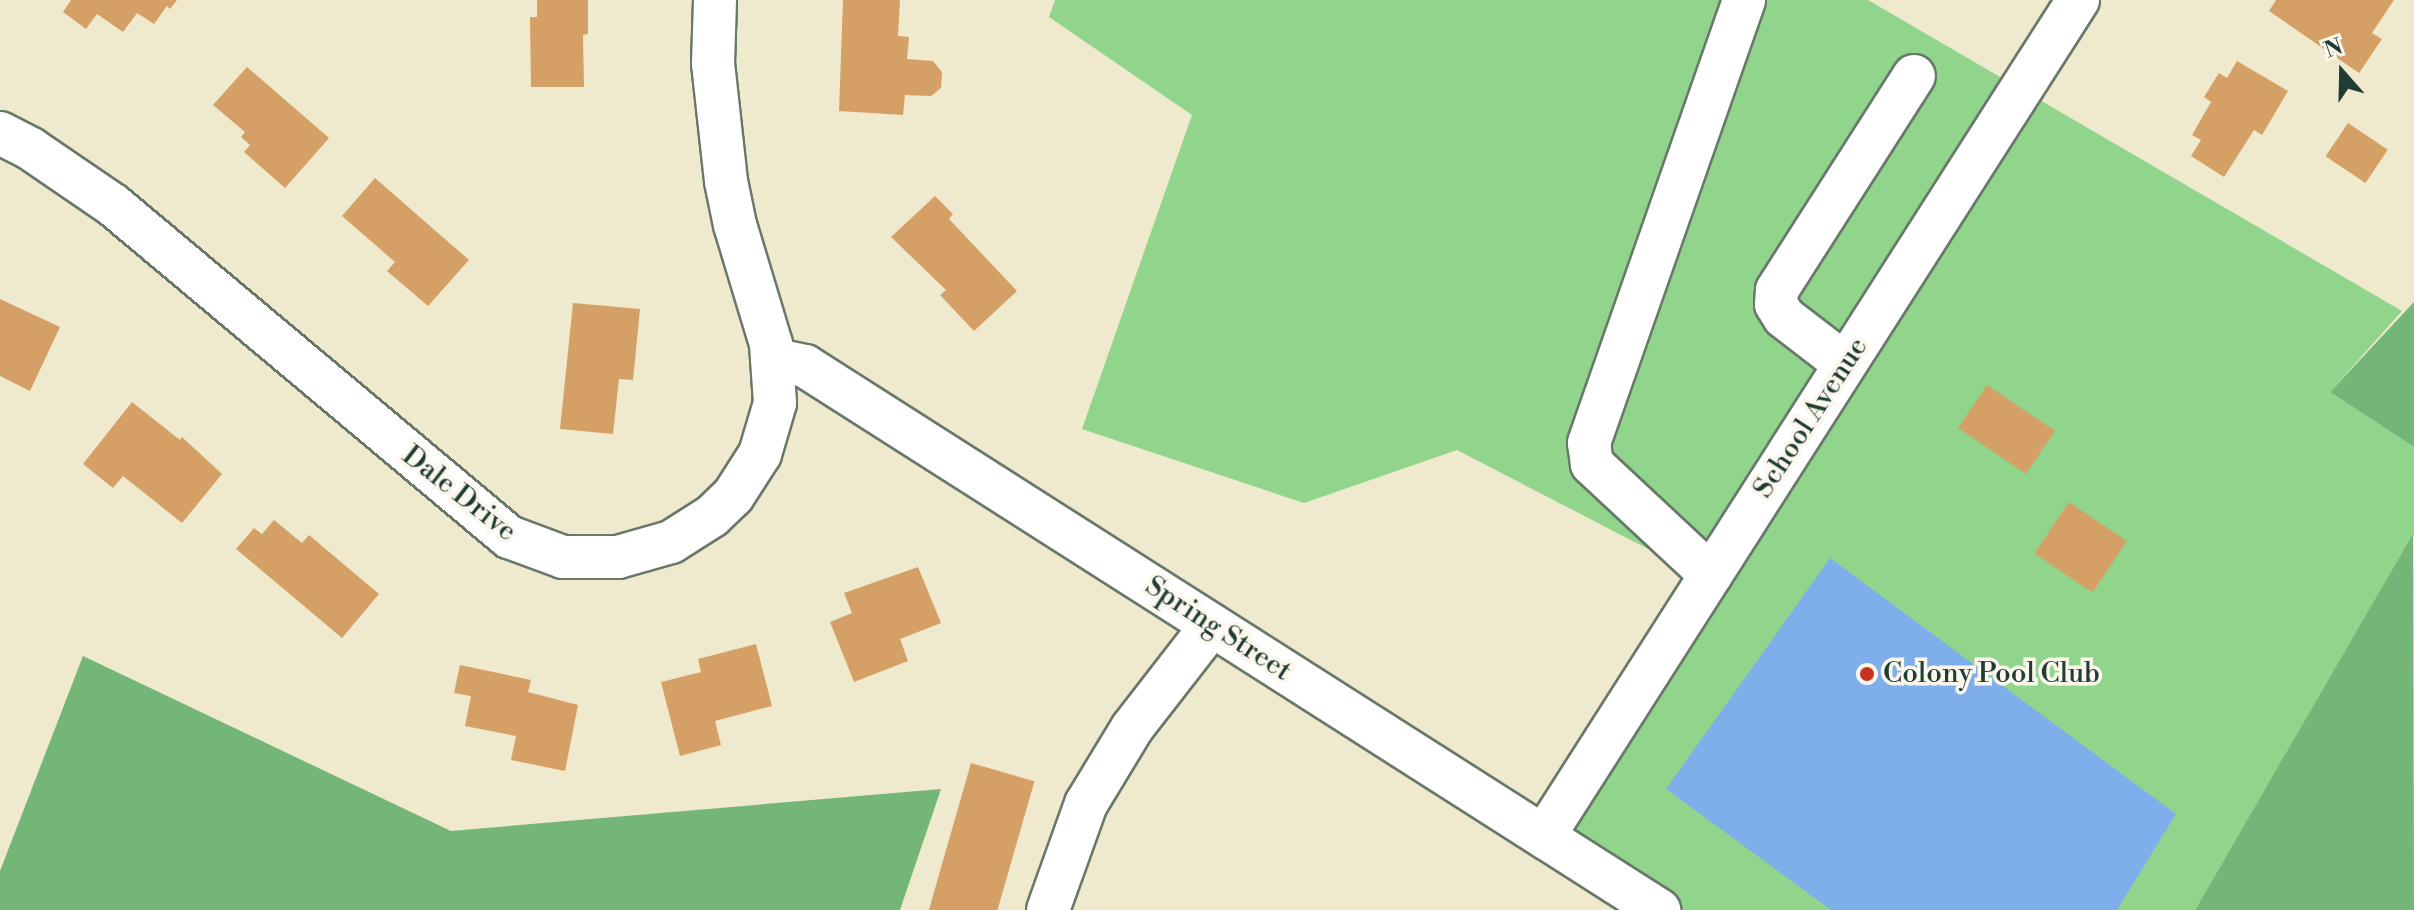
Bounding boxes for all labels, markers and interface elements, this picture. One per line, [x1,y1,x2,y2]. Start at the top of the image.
north arrow [2302,32,2382,112]
text: N [2321,33,2346,65]
street label: School Avenue [1747,331,1875,505]
street label: Dale Drive [395,439,523,549]
street label: Spring Street [1139,569,1297,689]
place label: Colony Pool Club [1883,657,2100,691]
marker: Colony Pool Club [1858,665,1876,683]

